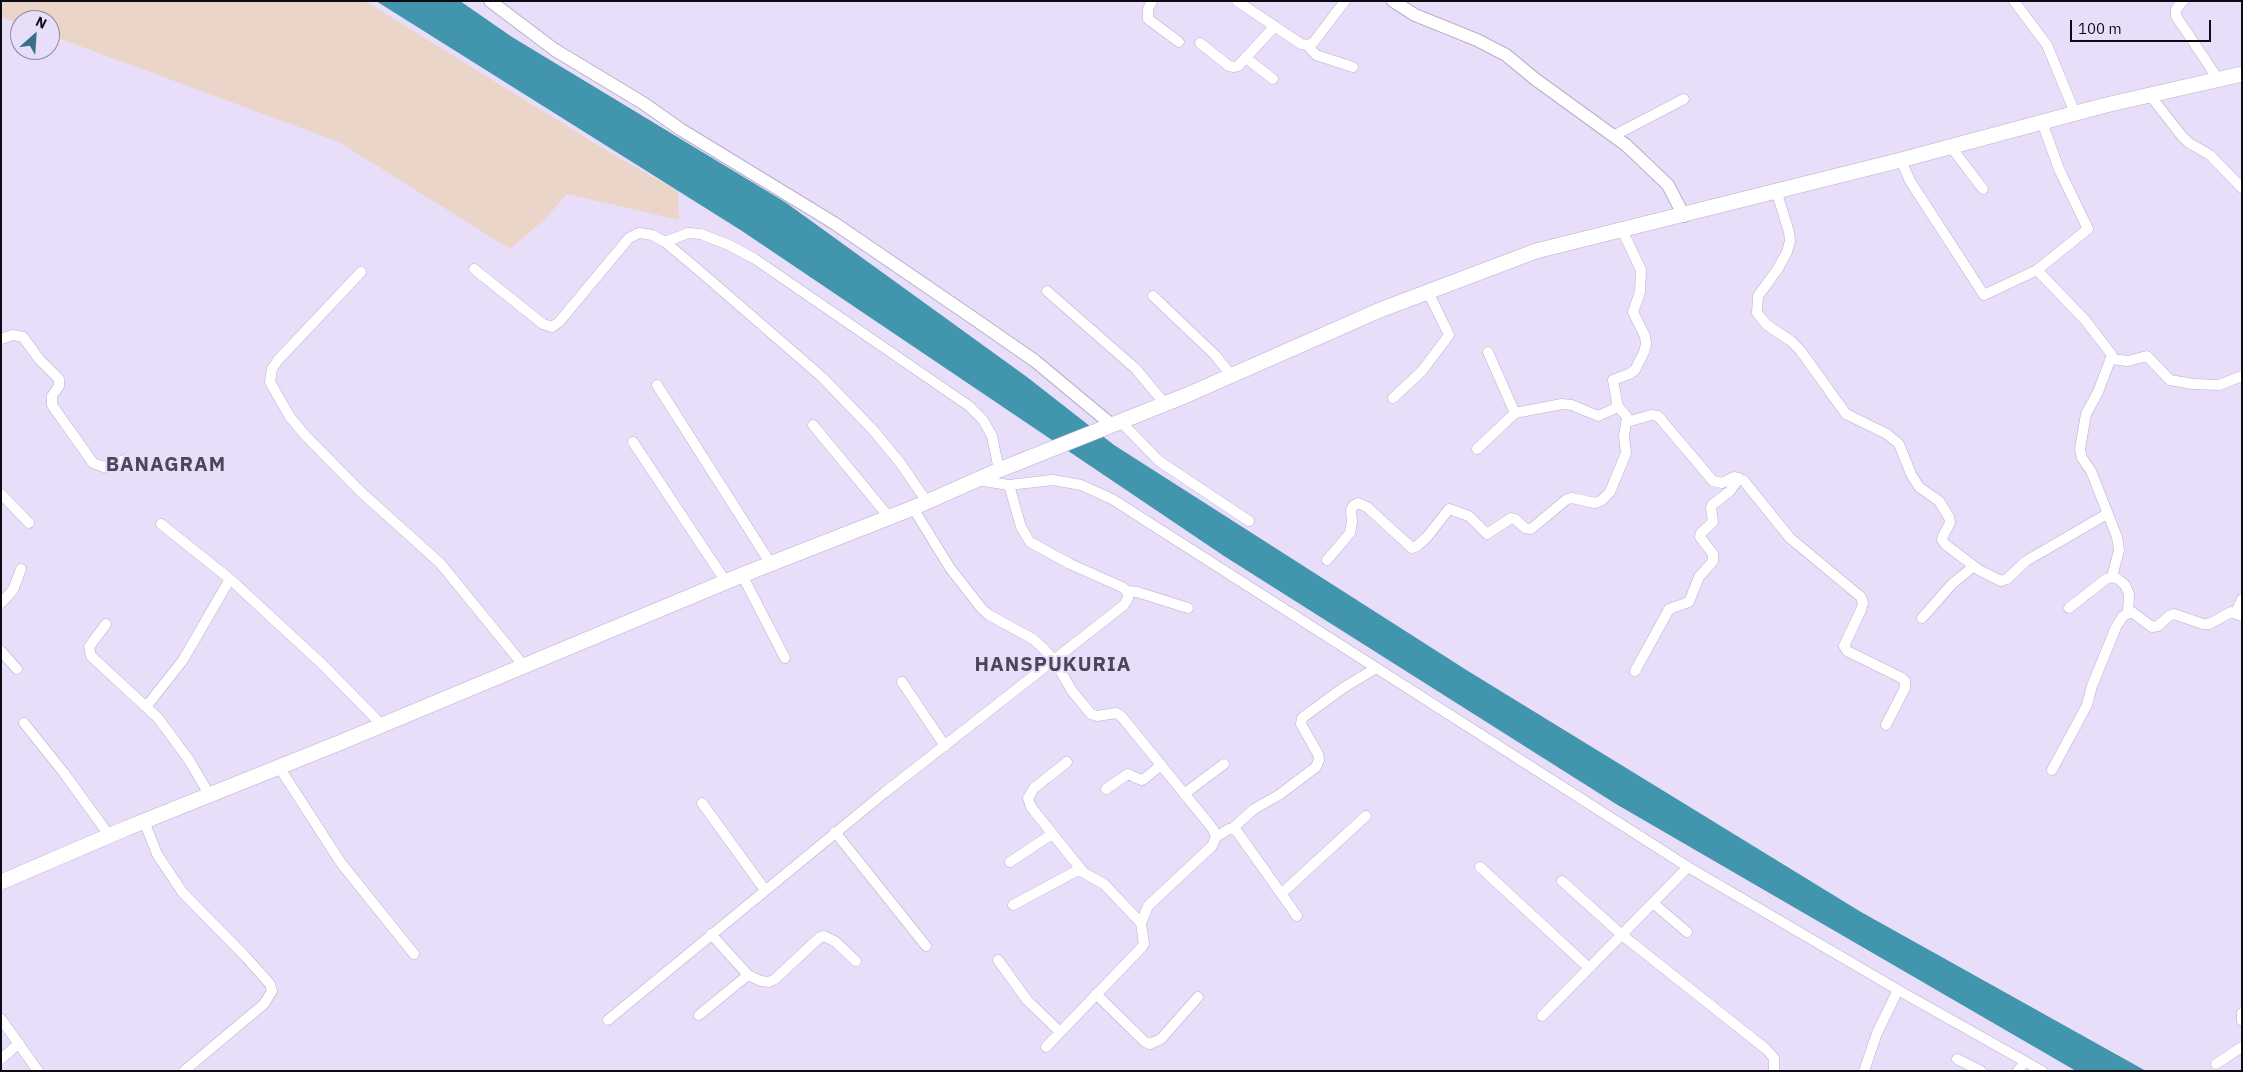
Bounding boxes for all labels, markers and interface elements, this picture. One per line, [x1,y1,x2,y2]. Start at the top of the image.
north arrow [10,10,60,60]
scale bar [2073,10,2214,42]
text: N [33,12,50,33]
text: 100 m [2078,19,2122,38]
district label: BANAGRAM [105,453,227,477]
district label: HANSPUKURIA [973,653,1133,677]

